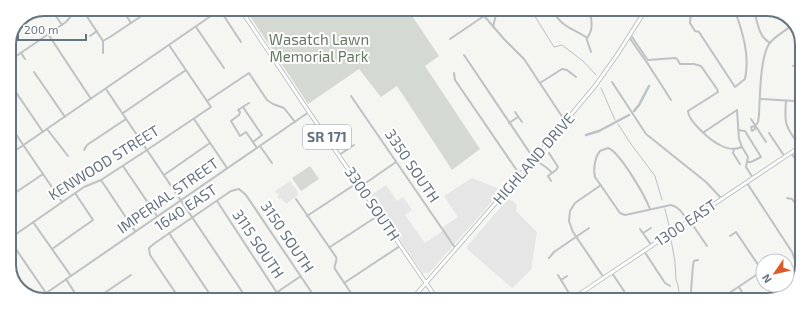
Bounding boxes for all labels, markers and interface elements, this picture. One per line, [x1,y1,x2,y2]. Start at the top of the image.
scale bar [18,16,86,42]
text: 200 m [24,22,58,36]
park label: Wasatch Lawn Memorial Park [269,30,369,65]
street label: HIGHLAND DRIVE [489,109,578,208]
street label: KENWOOD STREET [45,121,162,203]
road number: SR 171 [303,125,351,149]
street label: 3350 SOUTH [382,125,444,205]
street label: IMPERIAL STREET [113,153,222,237]
street label: 3300 SOUTH [342,163,404,244]
street label: 1640 EAST [151,180,220,234]
street label: 1300 EAST [651,195,720,249]
street label: 3150 SOUTH [257,197,318,275]
street label: 3115 SOUTH [229,206,288,281]
north arrow [755,253,795,293]
text: N [759,272,774,286]

